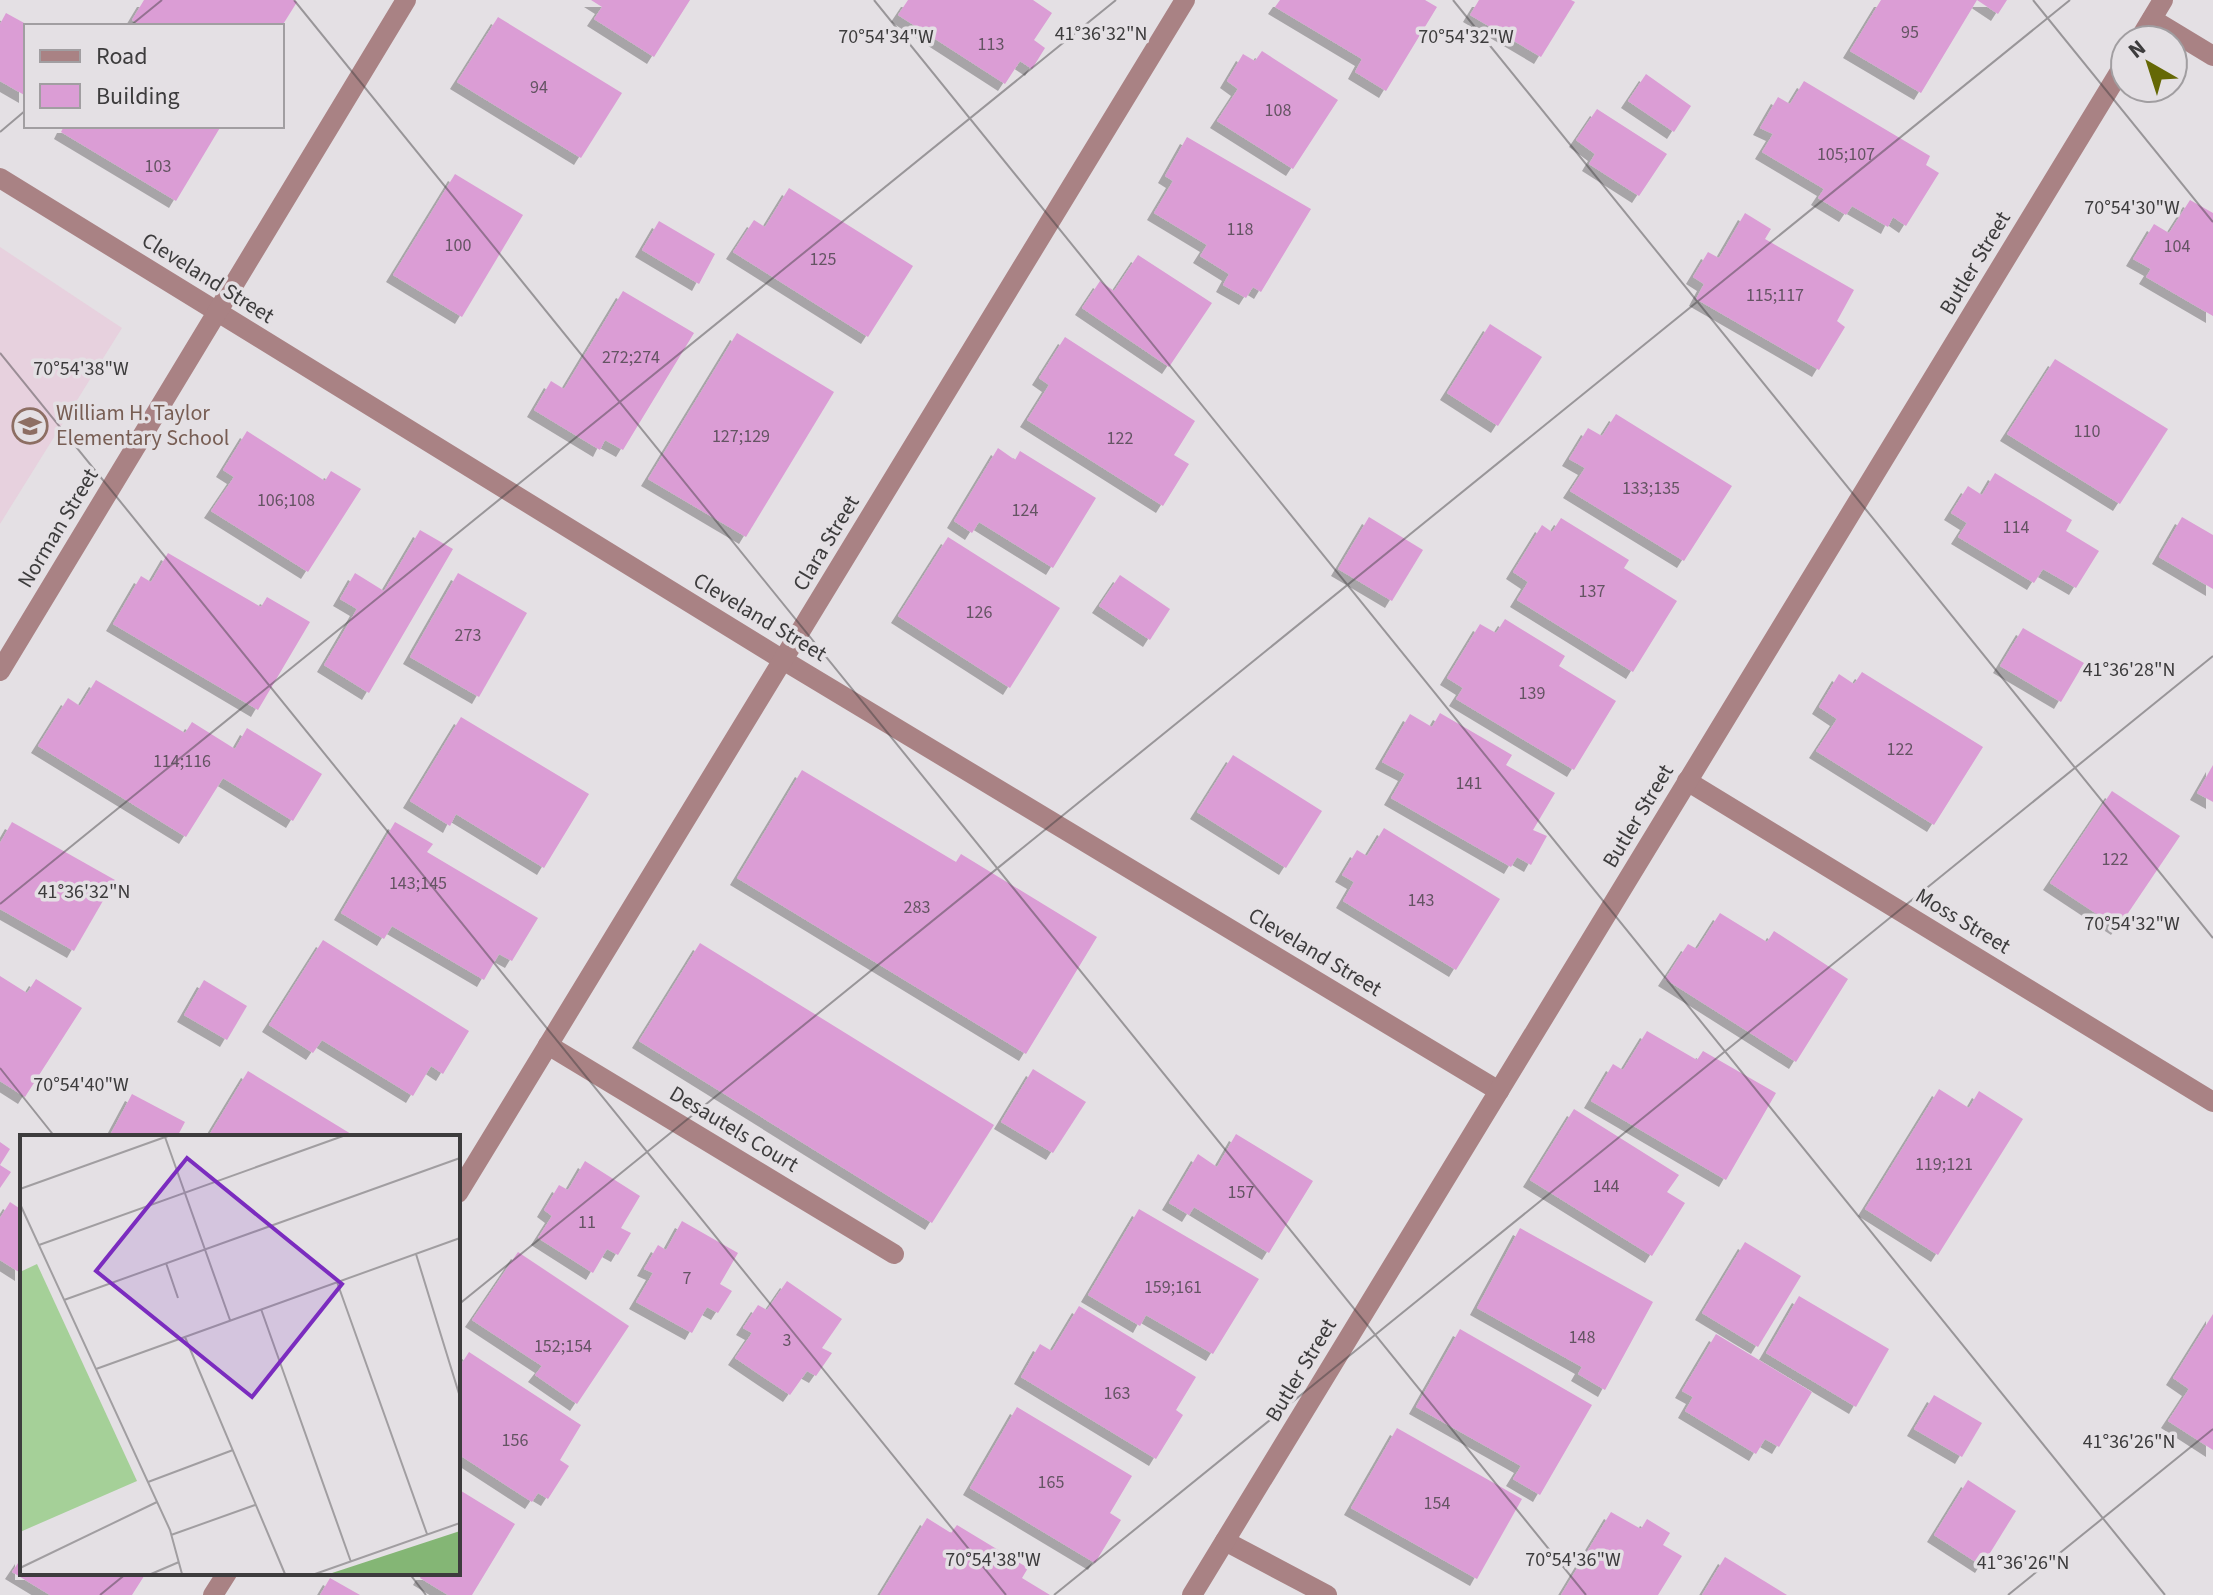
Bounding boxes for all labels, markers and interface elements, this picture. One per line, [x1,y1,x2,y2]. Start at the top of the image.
text: 41°36'32"N [1055,20,1147,48]
house number: 95 [1901,20,1919,45]
text: 70°54'34"W [838,23,934,51]
text: 70°54'32"W [1418,23,1514,51]
legend [24,24,284,128]
north arrow [2109,24,2189,104]
house number: 113 [978,32,1004,57]
text: N [2121,32,2153,66]
text: Road [96,39,148,74]
house number: 94 [530,75,548,100]
text: Building [96,79,180,114]
house number: 108 [1265,98,1291,123]
house number: 105;107 [1817,142,1875,167]
house number: 103 [145,154,171,179]
text: 70°54'30"W [2084,194,2180,222]
street label: Butler Street [1931,205,2019,321]
house number: 118 [1227,217,1253,242]
street label: Cleveland Street [136,224,281,332]
house number: 100 [445,233,471,258]
house number: 104 [2164,234,2190,259]
house number: 125 [810,247,836,272]
house number: 115;117 [1746,283,1804,308]
house number: 272;274 [602,345,660,370]
text: 70°54'38"W [33,355,129,383]
place label: William H. Taylor Elementary School [56,397,229,454]
school or university icon: William H. Taylor Elementary School [11,407,49,445]
house number: 110 [2074,419,2100,444]
house number: 127;129 [712,424,770,449]
house number: 122 [1107,426,1133,451]
street label: Norman Street [10,462,107,594]
house number: 133;135 [1622,476,1680,501]
house number: 106;108 [257,488,315,513]
street label: Clara Street [785,488,868,597]
house number: 124 [1012,498,1038,523]
house number: 114 [2003,515,2029,540]
street label: Cleveland Street [687,564,833,670]
house number: 137 [1579,579,1605,604]
house number: 126 [966,600,992,625]
house number: 273 [455,623,481,648]
text: 41°36'28"N [2083,656,2175,684]
house number: 139 [1519,681,1545,706]
house number: 122 [1887,737,1913,762]
house number: 114;116 [153,749,211,774]
street label: Butler Street [1594,758,1682,874]
house number: 141 [1456,771,1482,796]
house number: 122 [2102,847,2128,872]
house number: 143;145 [389,871,447,896]
text: 41°36'32"N [38,878,130,906]
street label: Moss Street [1909,880,2017,962]
house number: 143 [1408,888,1434,913]
house number: 283 [904,895,930,920]
street label: Cleveland Street [1242,899,1388,1005]
text: 70°54'32"W [2084,910,2180,938]
text: 70°54'40"W [33,1071,129,1099]
street label: Desautels Court [663,1078,805,1180]
inset map [20,1135,460,1575]
house number: 119;121 [1915,1152,1973,1177]
house number: 144 [1593,1174,1619,1199]
house number: 157 [1228,1180,1254,1205]
house number: 11 [578,1210,596,1235]
house number: 7 [683,1266,692,1291]
house number: 159;161 [1144,1275,1202,1300]
street label: Butler Street [1257,1312,1345,1428]
house number: 148 [1569,1325,1595,1350]
house number: 3 [783,1328,792,1353]
house number: 152;154 [534,1334,592,1359]
house number: 163 [1104,1381,1130,1406]
house number: 156 [502,1428,528,1453]
text: 41°36'26"N [2083,1428,2175,1456]
house number: 165 [1038,1470,1064,1495]
house number: 154 [1424,1491,1450,1516]
text: 70°54'38"W [945,1546,1041,1574]
text: 70°54'36"W [1525,1546,1621,1574]
text: 41°36'26"N [1977,1549,2069,1577]

